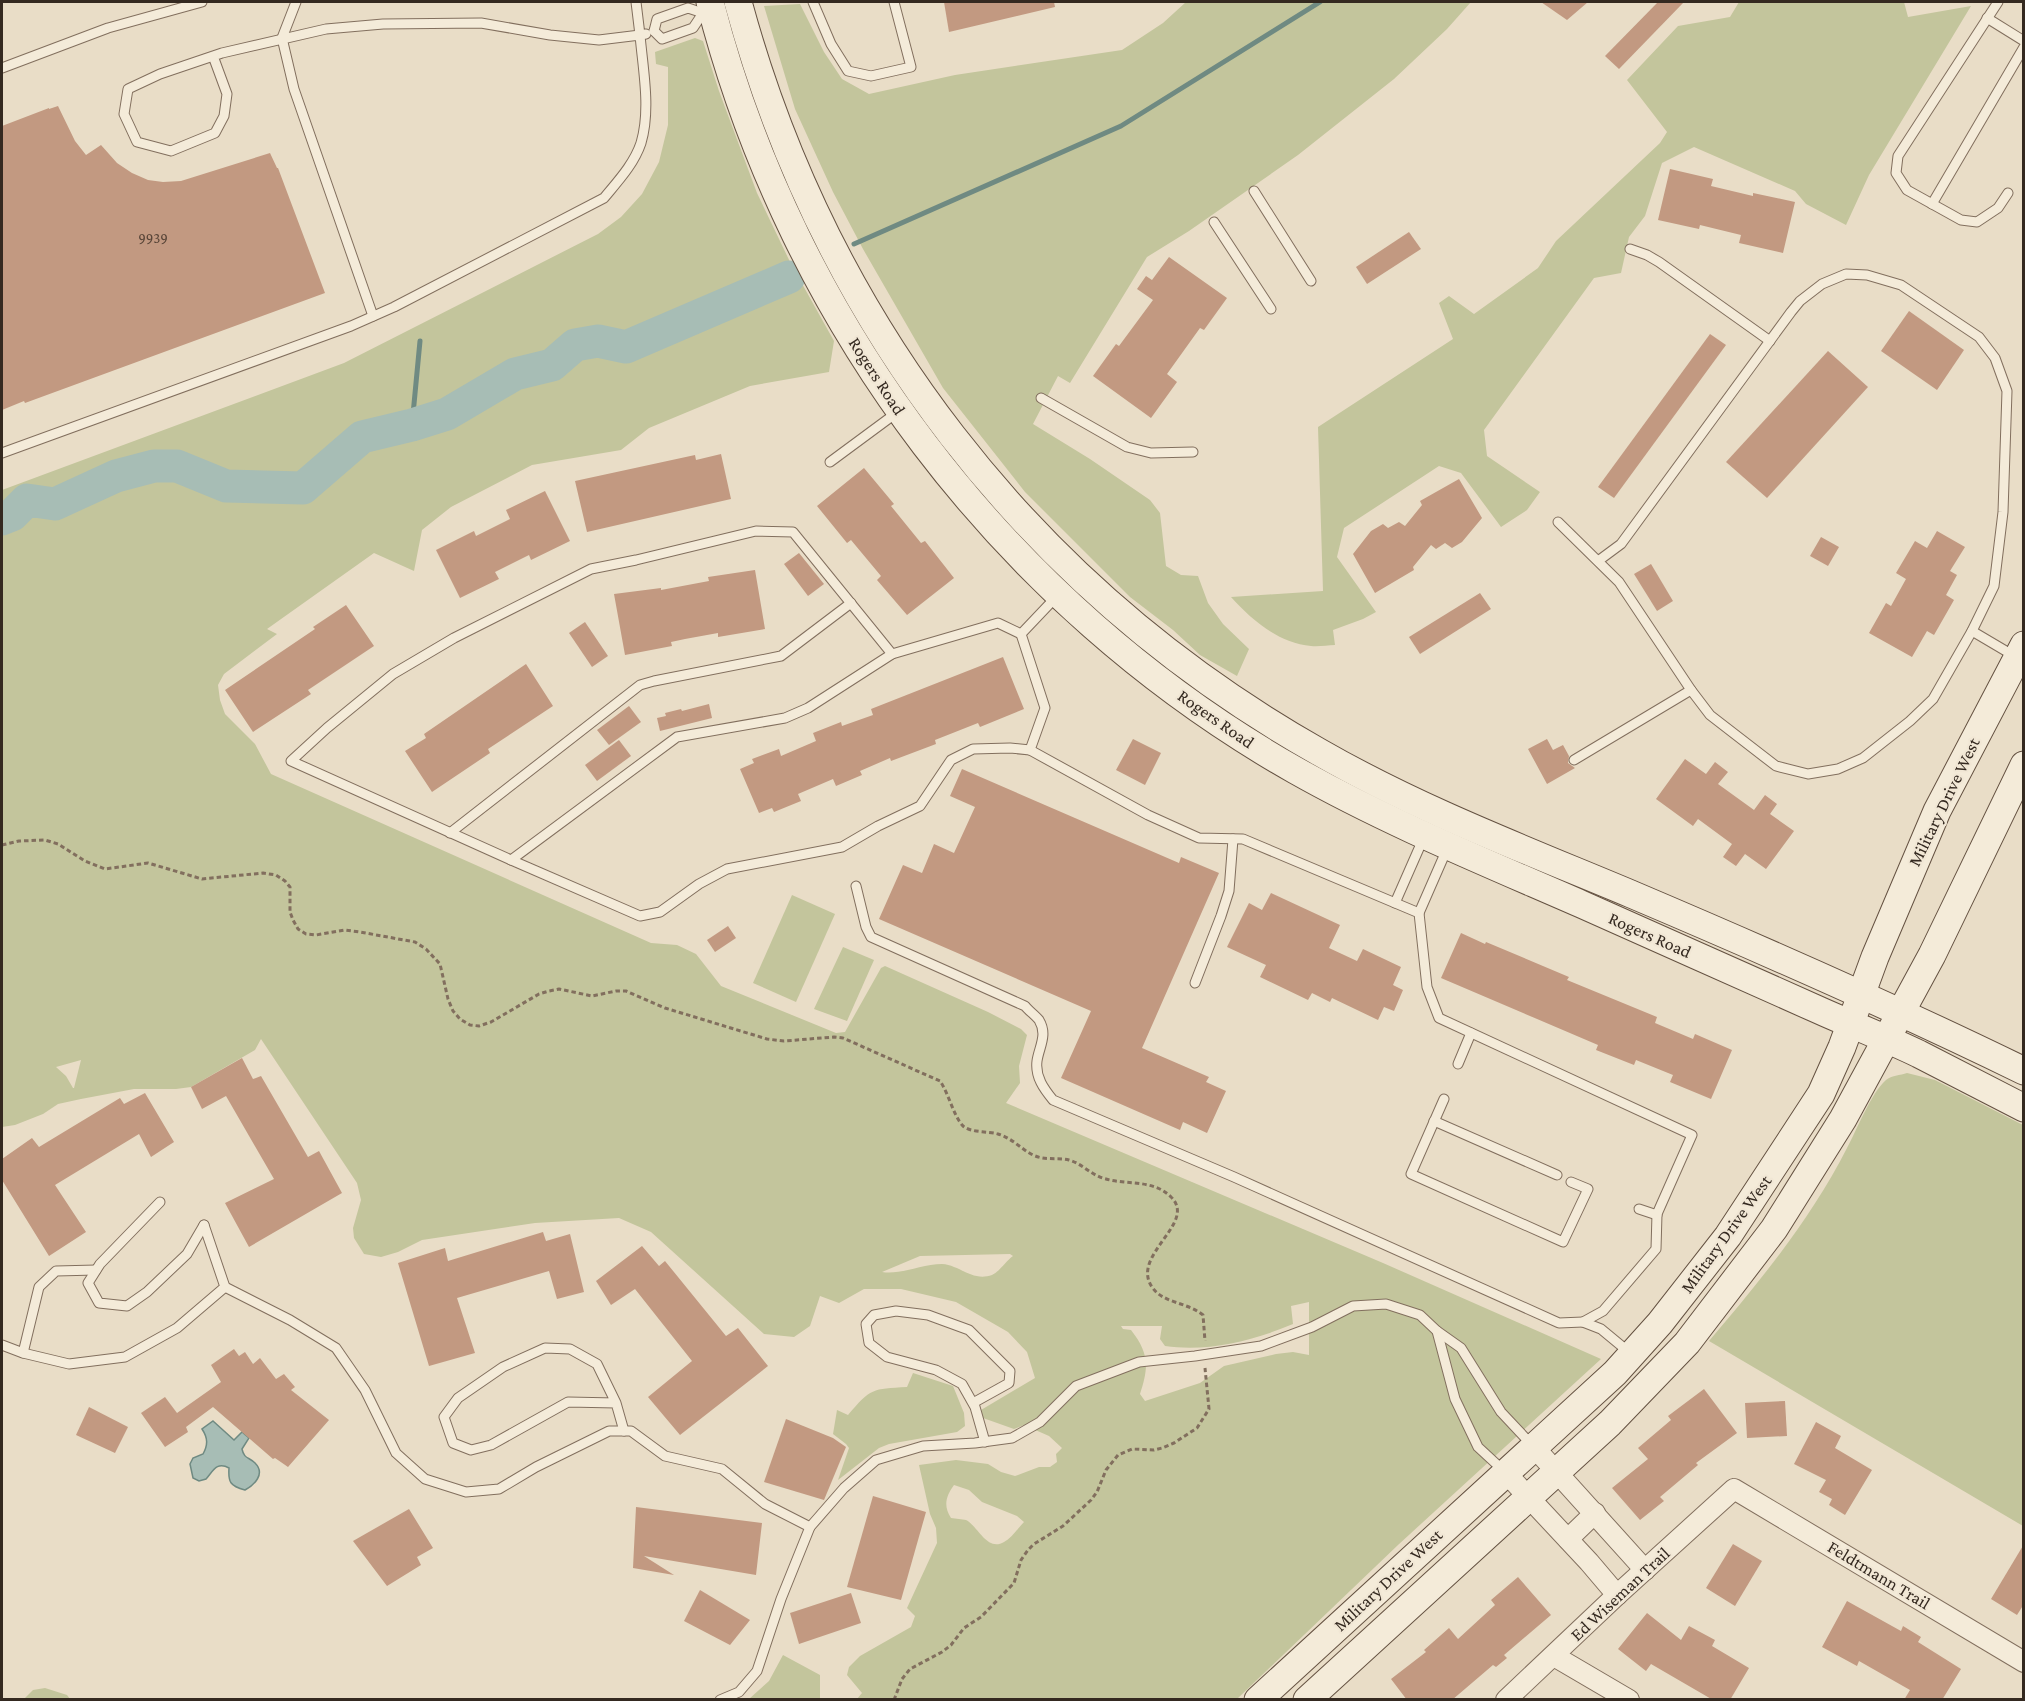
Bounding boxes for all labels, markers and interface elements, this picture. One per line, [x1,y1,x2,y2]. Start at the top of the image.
house number: 9939 [138,230,168,246]
street label: Rogers Road [845,333,910,419]
street label: Rogers Road [1174,685,1258,753]
street label: Military Drive West [1904,733,1984,870]
street label: Rogers Road [1606,908,1695,962]
street label: Military Drive West [1677,1170,1776,1297]
street label: Military Drive West [1330,1524,1447,1635]
street label: Feldtmann Trail [1824,1537,1934,1613]
street label: Ed Wiseman Trail [1566,1543,1674,1645]

